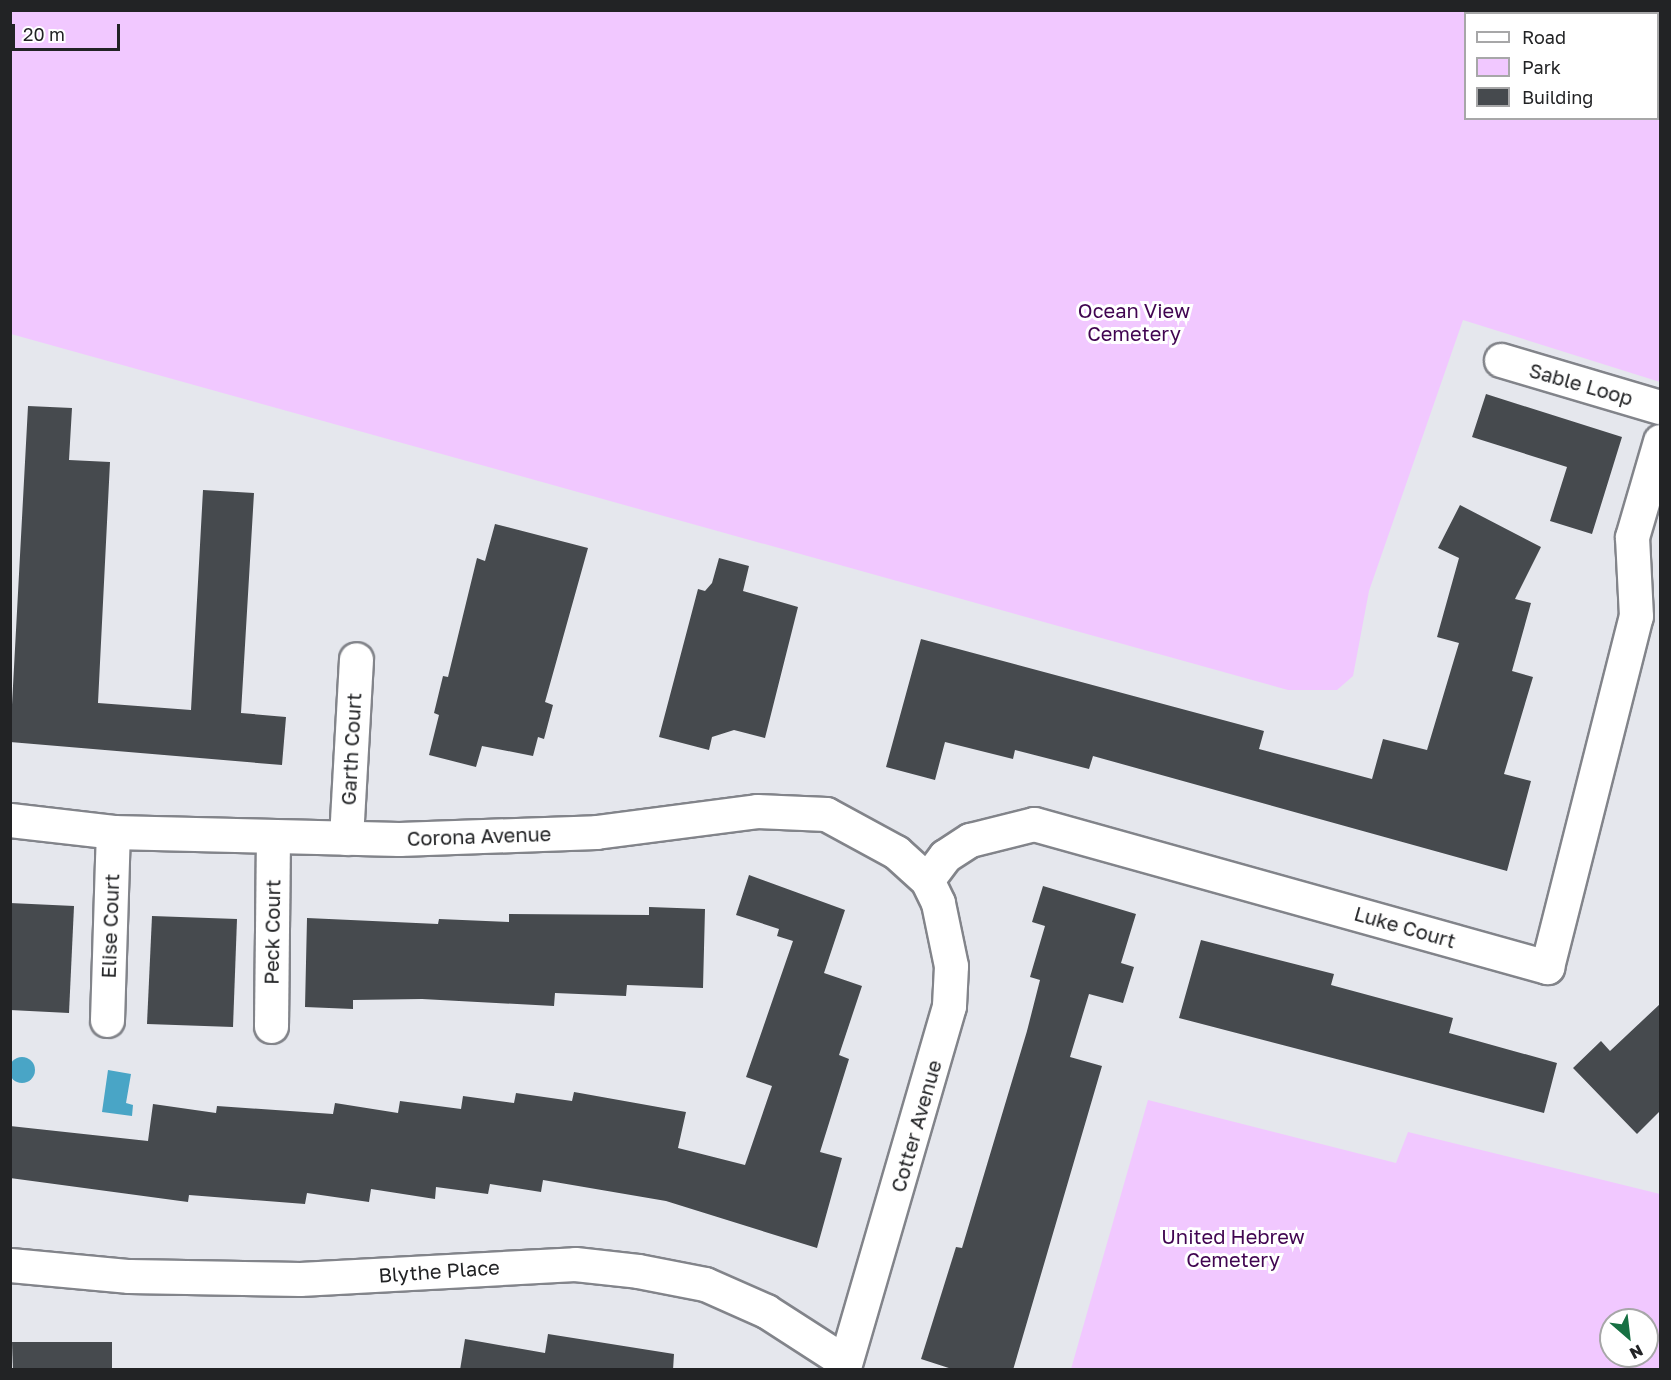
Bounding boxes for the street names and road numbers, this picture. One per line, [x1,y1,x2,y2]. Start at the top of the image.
street label: Sable Loop [1526,358,1636,410]
street label: Garth Court [336,692,366,806]
street label: Corona Avenue [406,821,552,851]
street label: Elise Court [96,873,124,979]
street label: Peck Court [259,879,285,985]
street label: Luke Court [1351,901,1459,953]
street label: Cotter Avenue [886,1057,946,1195]
street label: Blythe Place [378,1255,500,1287]

